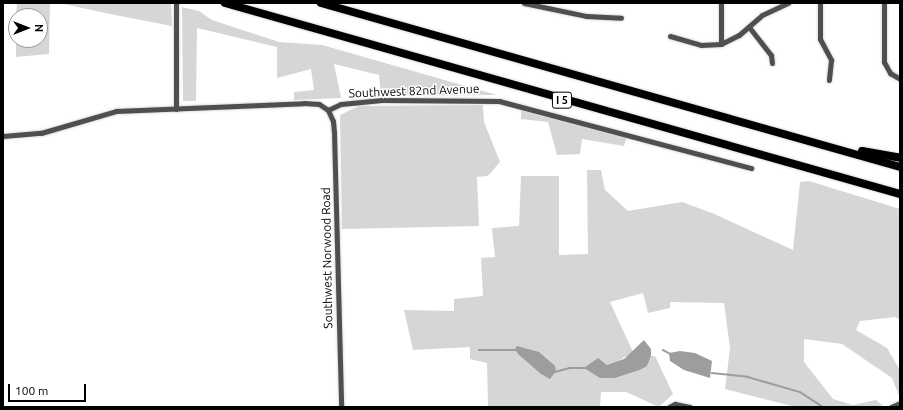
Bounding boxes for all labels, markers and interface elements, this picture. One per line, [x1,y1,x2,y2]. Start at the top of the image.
north arrow [8,8,48,48]
text: N [33,24,45,32]
street label: Southwest 82nd Avenue [348,82,480,100]
road number: I 5 [551,91,573,109]
street label: Southwest Norwood Road [319,187,335,329]
scale bar [10,376,88,402]
text: 100 m [15,384,48,397]

